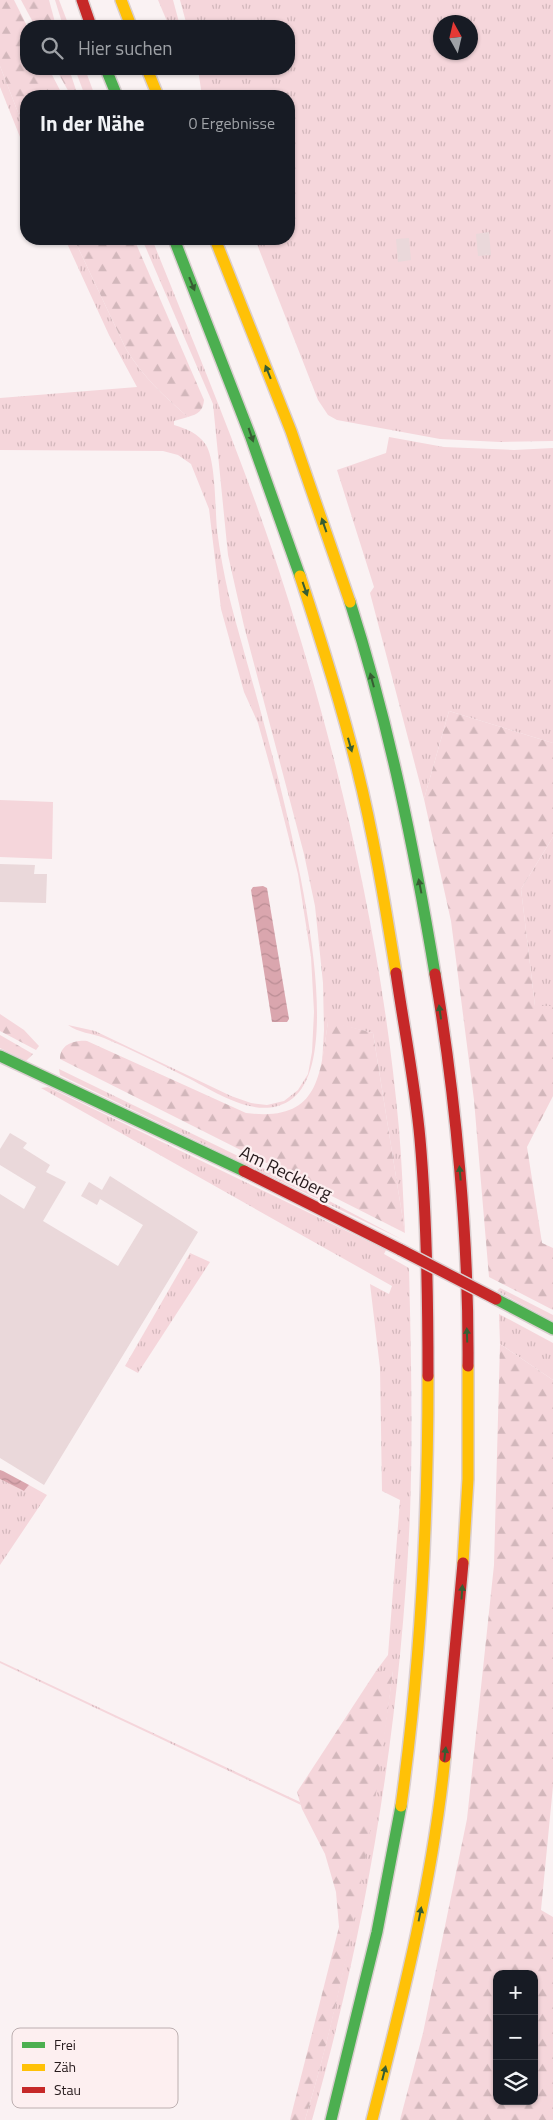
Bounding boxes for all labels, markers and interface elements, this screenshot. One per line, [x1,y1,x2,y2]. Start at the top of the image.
north arrow [433,15,478,60]
search box [20,20,295,75]
text: Hier suchen [78,33,173,62]
icon: search [38,34,66,62]
text: In der Nähe [40,107,145,139]
text: 0 Ergebnisse [188,111,275,135]
one-way arrow [188,277,196,291]
one-way arrow [264,365,272,379]
one-way arrow [247,428,255,443]
one-way arrow [319,517,327,532]
one-way arrow [301,581,309,596]
one-way arrow [368,673,376,688]
one-way arrow [347,737,355,752]
one-way arrow [415,877,423,893]
one-way arrow [436,1003,444,1019]
street label: Am Reckberg [235,1138,337,1207]
one-way arrow [456,1165,464,1181]
one-way arrow [463,1327,471,1343]
one-way arrow [458,1584,466,1600]
one-way arrow [441,1746,449,1762]
one-way arrow [416,1906,424,1922]
map controls [493,1970,538,2105]
button: + [493,1970,538,2015]
button: − [493,2015,538,2060]
legend [12,2028,178,2108]
text: Frei [54,2034,76,2055]
text: Zäh [54,2056,76,2077]
button: layers [493,2060,538,2105]
one-way arrow [380,2065,388,2080]
text: Stau [54,2079,81,2100]

